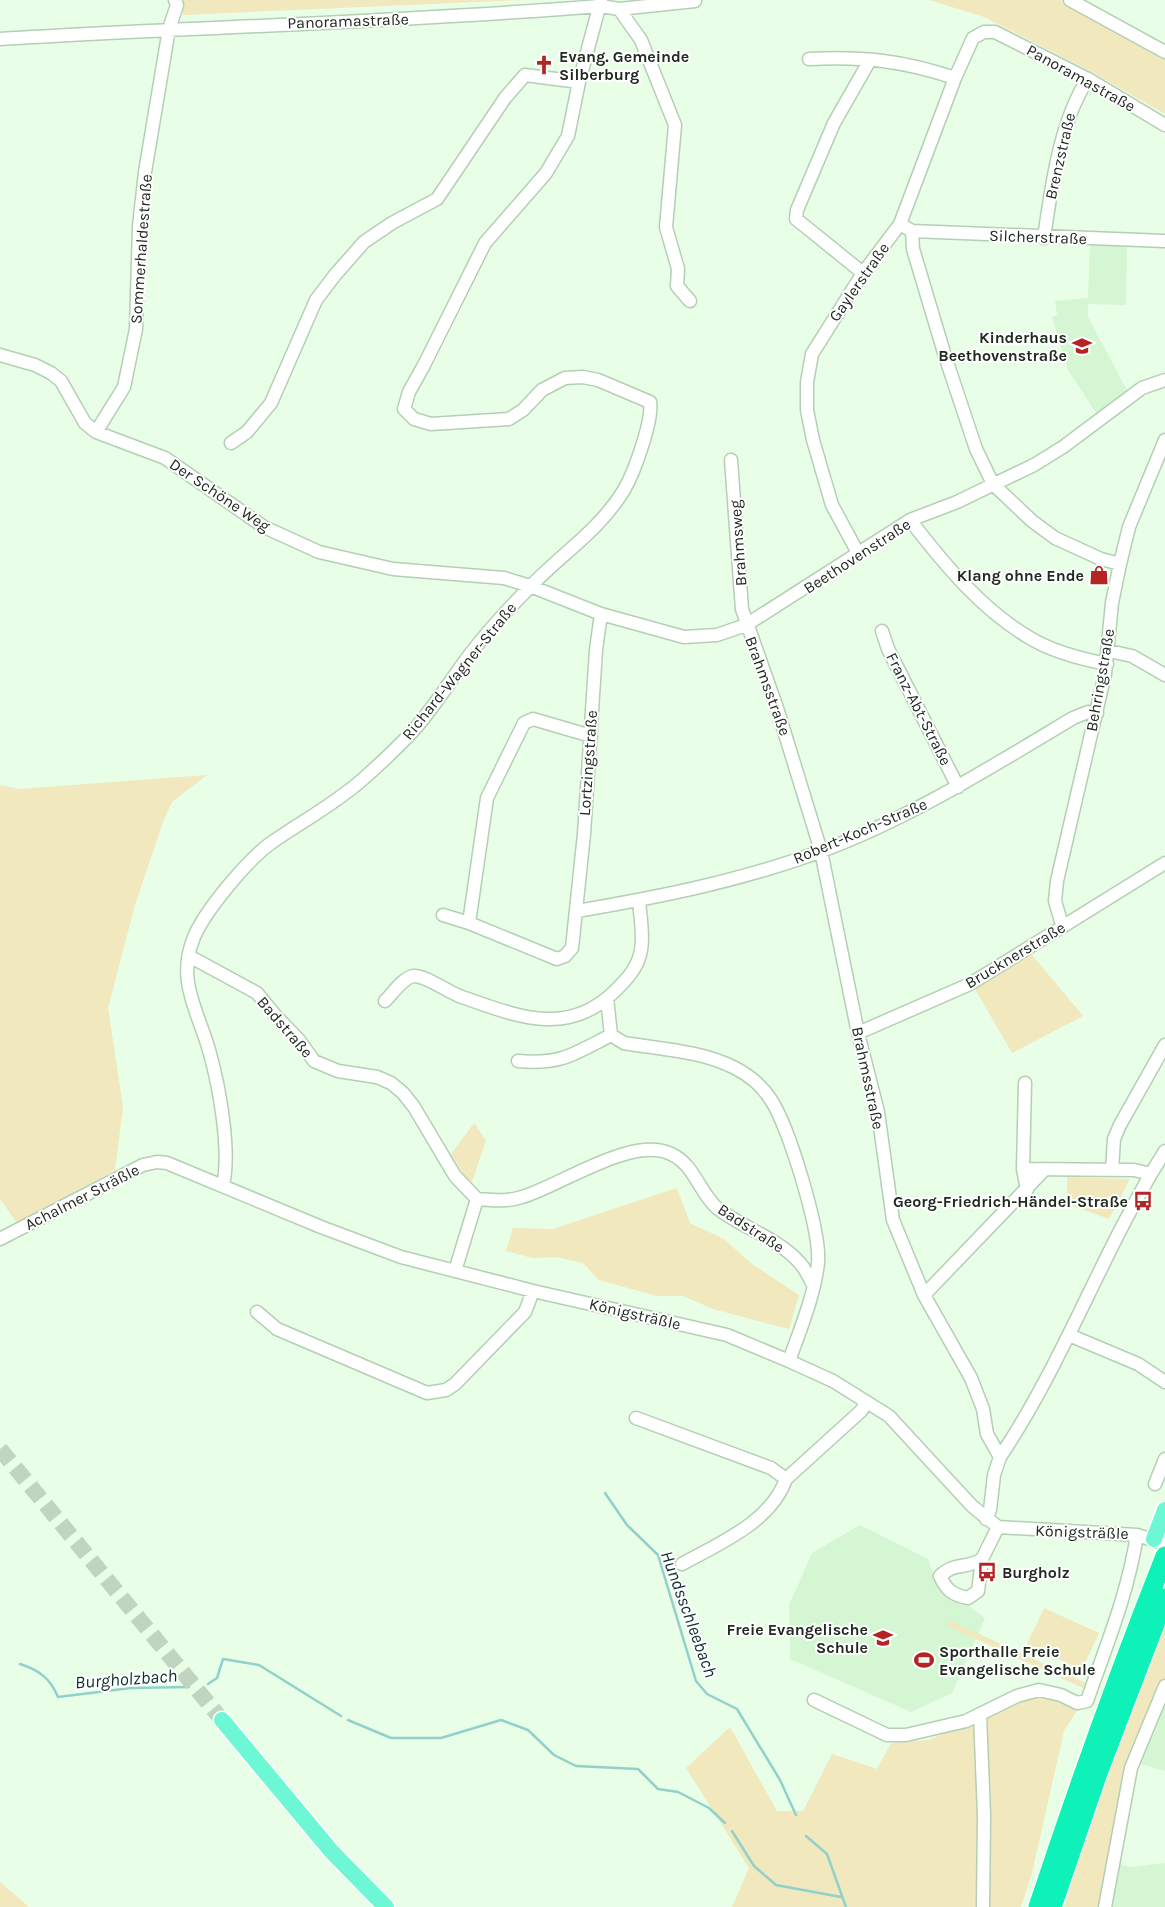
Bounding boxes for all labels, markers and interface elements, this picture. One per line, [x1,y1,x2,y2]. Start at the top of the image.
street label: Panoramastraße [287,9,409,33]
street label: Panoramastraße [1023,40,1139,116]
place label: Evang. Gemeinde Silberburg [559,47,689,84]
church icon: Evang. Gemeinde Silberburg [533,54,555,76]
street label: Brenzstraße [1041,111,1079,201]
street label: Sommerhaldestraße [126,173,156,325]
street label: Silcherstraße [989,226,1087,248]
street label: Gaylerstraße [825,239,893,325]
place label: Kinderhaus Beethovenstraße [938,328,1067,365]
school or university icon: Kinderhaus Beethovenstraße [1071,335,1093,357]
street label: Der Schöne Weg [166,454,274,536]
street label: Brahmsweg [726,499,750,587]
street label: Beethovenstraße [800,514,914,598]
shop icon: Klang ohne Ende [1088,564,1110,586]
place label: Klang ohne Ende [957,566,1084,585]
street label: Richard-Wagner-Straße [398,598,520,744]
street label: Behringstraße [1082,627,1118,733]
street label: Brahmsstraße [741,634,795,738]
street label: Franz-Abt-Straße [882,649,956,769]
street label: Lortzingstraße [575,709,601,817]
street label: Robert-Koch-Straße [790,794,930,868]
street label: Brucknerstraße [962,918,1068,992]
street label: Badstraße [253,992,317,1062]
street label: Brahmsstraße [848,1025,888,1131]
street label: Achalmer Sträßle [22,1160,142,1234]
bus stop icon: Georg-Friedrich-Händel-Straße [1132,1190,1154,1212]
place label: Georg-Friedrich-Händel-Straße [893,1192,1128,1211]
street label: Badstraße [714,1200,788,1256]
street label: Königsträßle [587,1294,683,1334]
street label: Königsträßle [1035,1521,1129,1543]
water label: Hundsschleebach [656,1548,722,1680]
bus stop icon: Burgholz [976,1561,998,1583]
place label: Burgholz [1002,1563,1070,1582]
place label: Freie Evangelische Schule [726,1620,868,1657]
school or university icon: Freie Evangelische Schule [872,1627,894,1649]
place label: Sporthalle Freie Evangelische Schule [939,1642,1095,1679]
sports icon: Sporthalle Freie Evangelische Schule [913,1649,935,1671]
water label: Burgholzbach [74,1664,178,1694]

